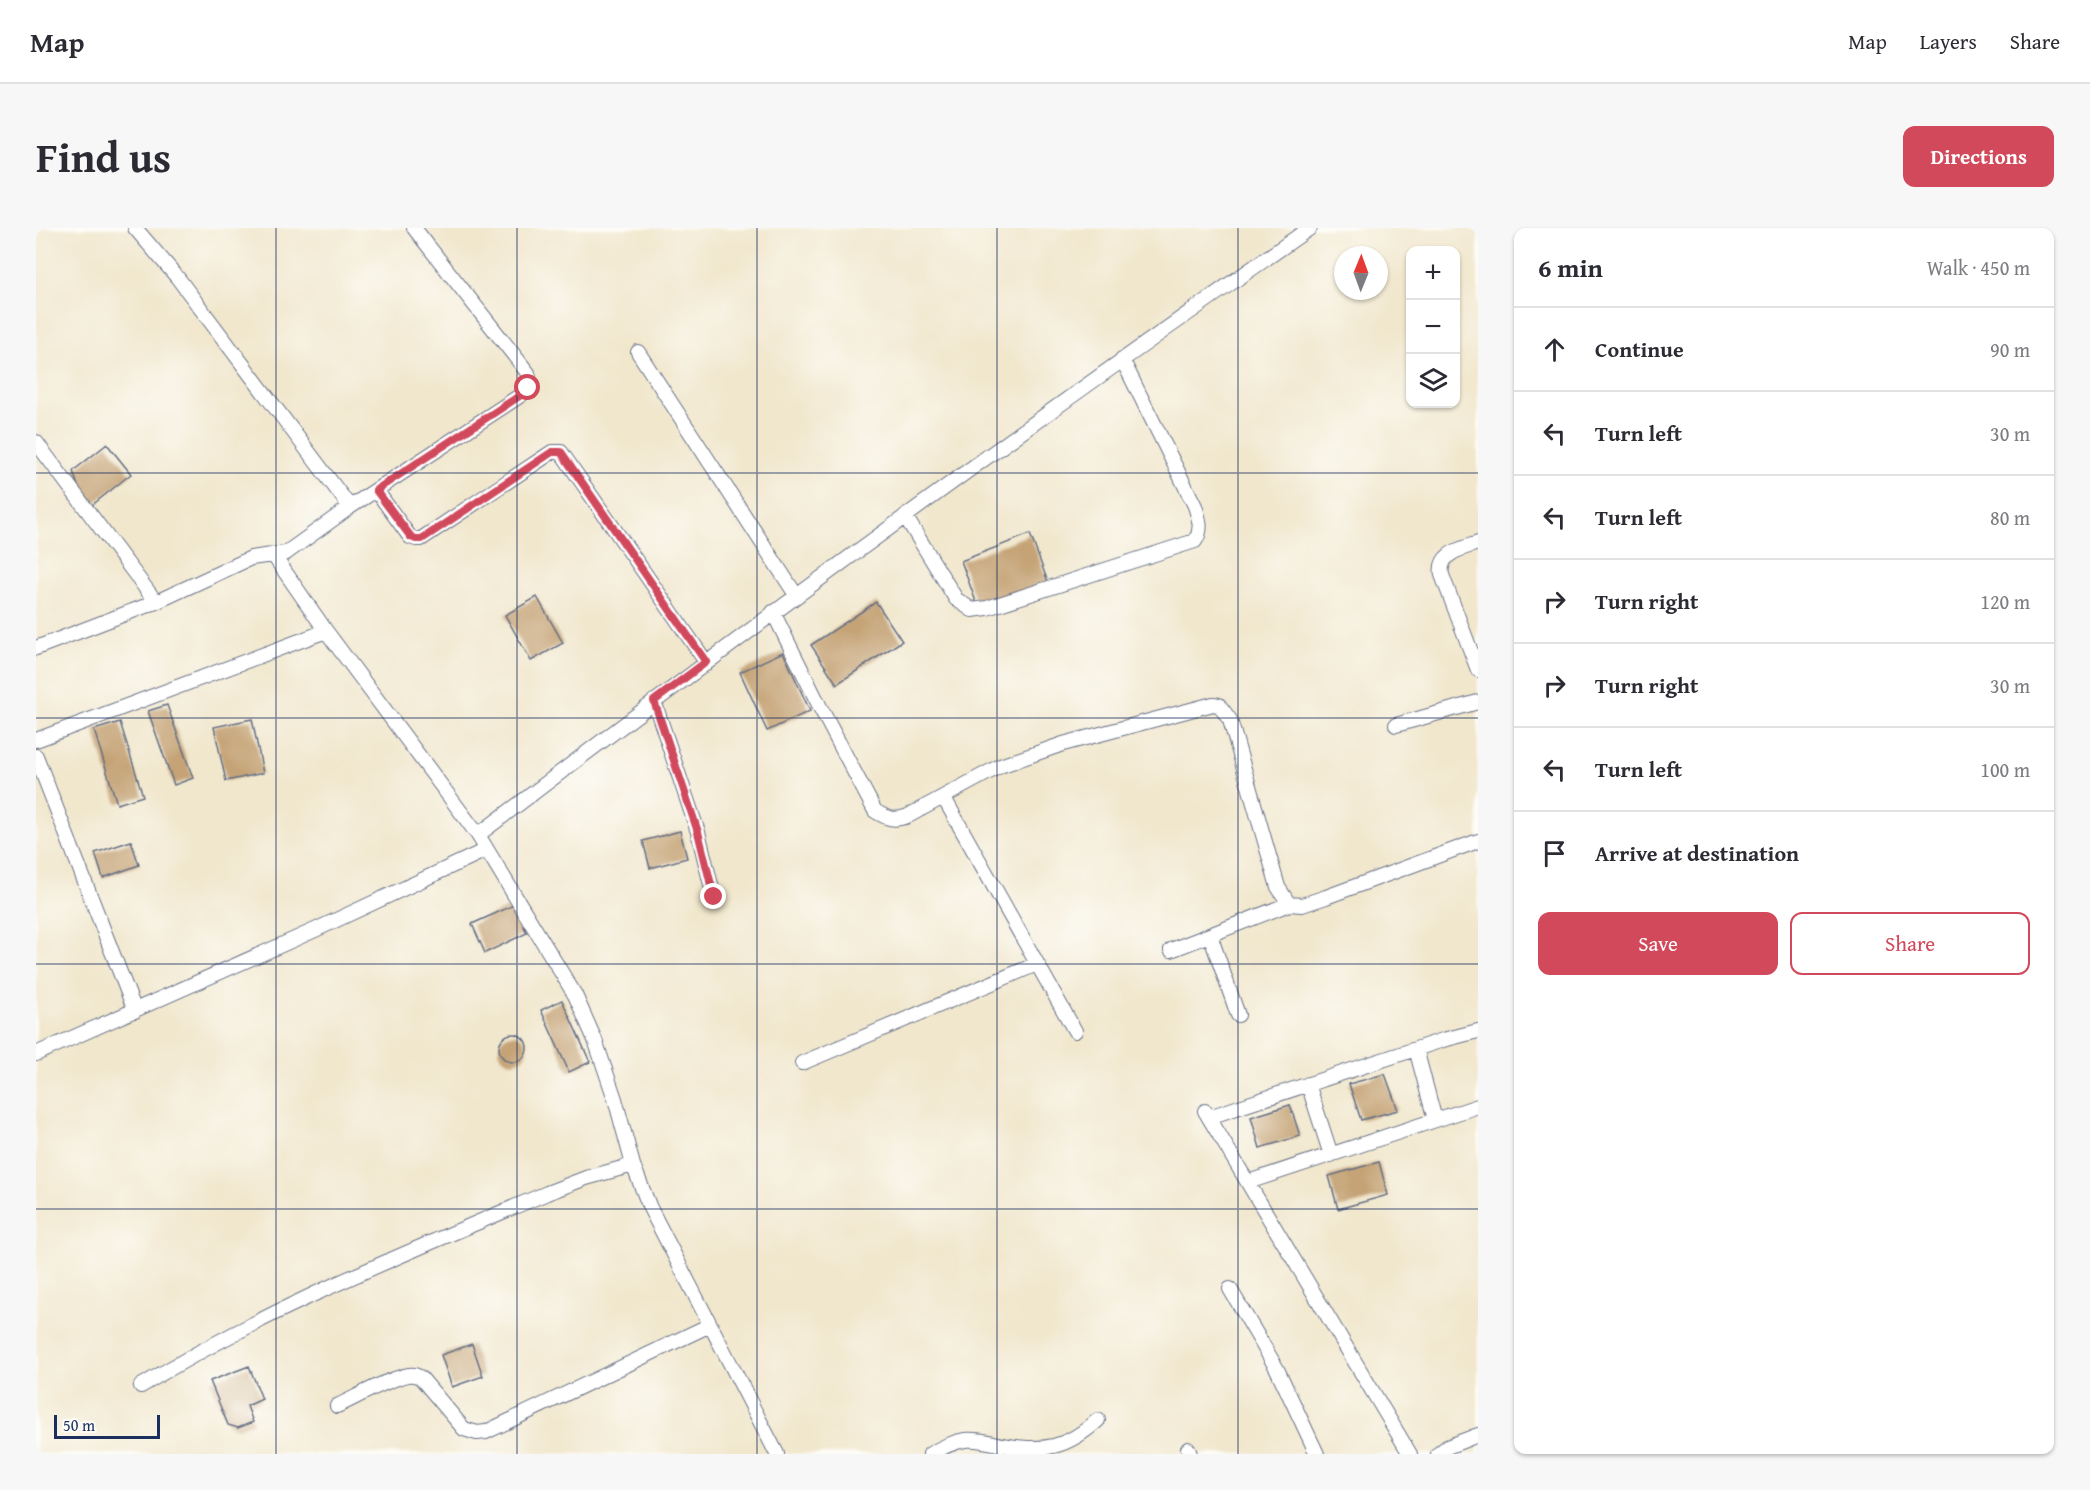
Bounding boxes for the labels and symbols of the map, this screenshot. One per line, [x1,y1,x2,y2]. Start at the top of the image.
north arrow [1334,246,1388,300]
route start [514,374,540,400]
route end [700,883,726,909]
scale bar [54,1412,160,1440]

